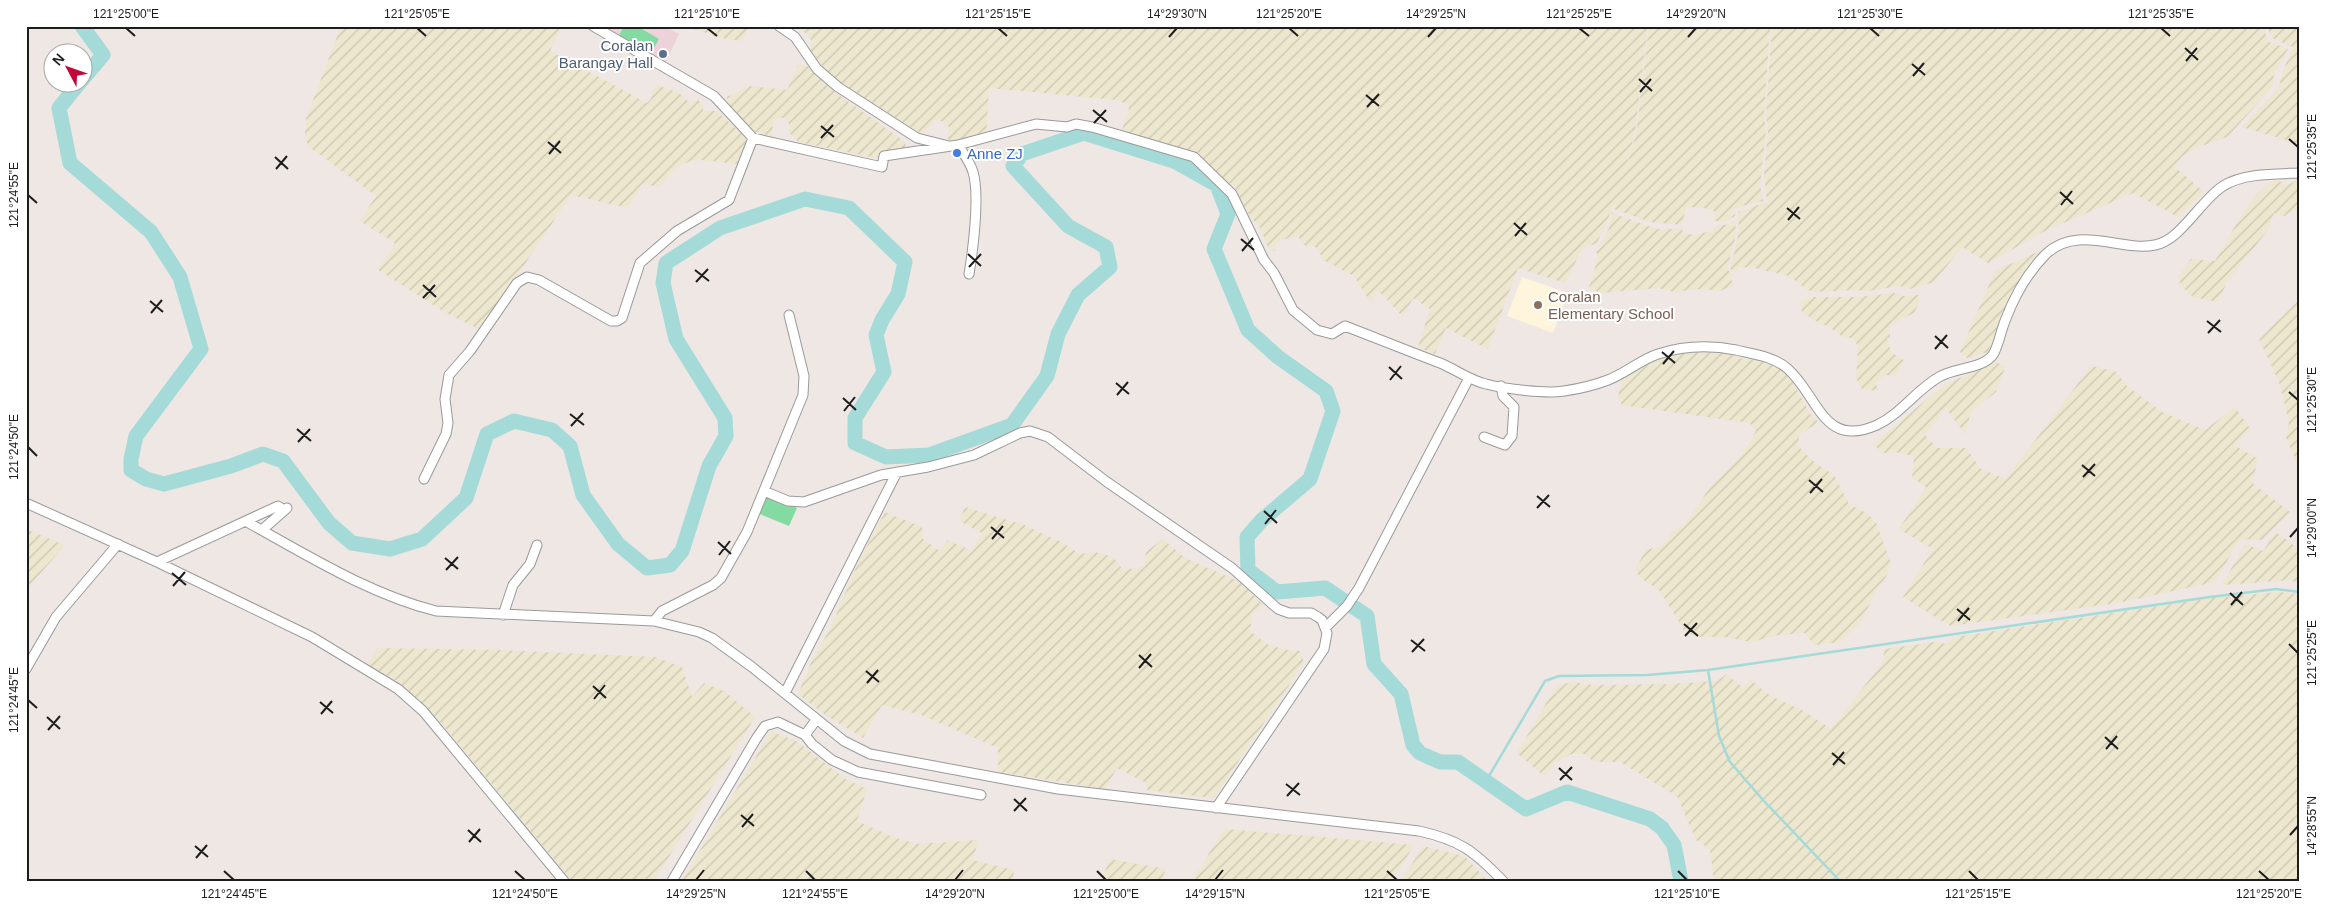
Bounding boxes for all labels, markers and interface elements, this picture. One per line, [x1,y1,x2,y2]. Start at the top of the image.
text: 121°25'00"E [93,7,159,21]
text: 121°25'05"E [384,7,450,21]
text: 121°25'10"E [674,7,740,21]
text: 121°25'15"E [965,7,1031,21]
text: 14°29'30"N [1147,7,1207,21]
text: 121°25'20"E [1256,7,1322,21]
text: 14°29'25"N [1406,7,1466,21]
text: 121°25'25"E [1546,7,1612,21]
text: 14°29'20"N [1666,7,1726,21]
text: 121°25'30"E [1837,7,1903,21]
text: 121°25'35"E [2128,7,2194,21]
place label: Coralan Barangay Hall [559,37,653,71]
north arrow [42,42,92,92]
marker: Coralan Barangay Hall [657,48,669,60]
text: N [49,50,68,69]
text: 121°25'35"E [2305,114,2319,180]
place label: Anne ZJ [967,145,1023,162]
marker: Anne ZJ [951,147,963,159]
text: 121°24'55"E [7,162,21,228]
place label: Coralan Elementary School [1548,288,1674,322]
marker: Coralan Elementary School [1532,299,1544,311]
text: 121°25'30"E [2305,367,2319,433]
text: 121°24'50"E [7,414,21,480]
text: 14°29'00"N [2305,498,2319,558]
text: 121°25'25"E [2305,620,2319,686]
text: 121°24'45"E [7,667,21,733]
text: 14°28'55"N [2305,796,2319,856]
text: 121°24'45"E [201,887,267,901]
text: 121°24'50"E [492,887,558,901]
text: 14°29'25"N [666,887,726,901]
text: 121°24'55"E [782,887,848,901]
text: 14°29'20"N [925,887,985,901]
text: 121°25'00"E [1073,887,1139,901]
text: 14°29'15"N [1185,887,1245,901]
text: 121°25'05"E [1364,887,1430,901]
text: 121°25'10"E [1654,887,1720,901]
text: 121°25'15"E [1945,887,2011,901]
text: 121°25'20"E [2236,887,2302,901]

